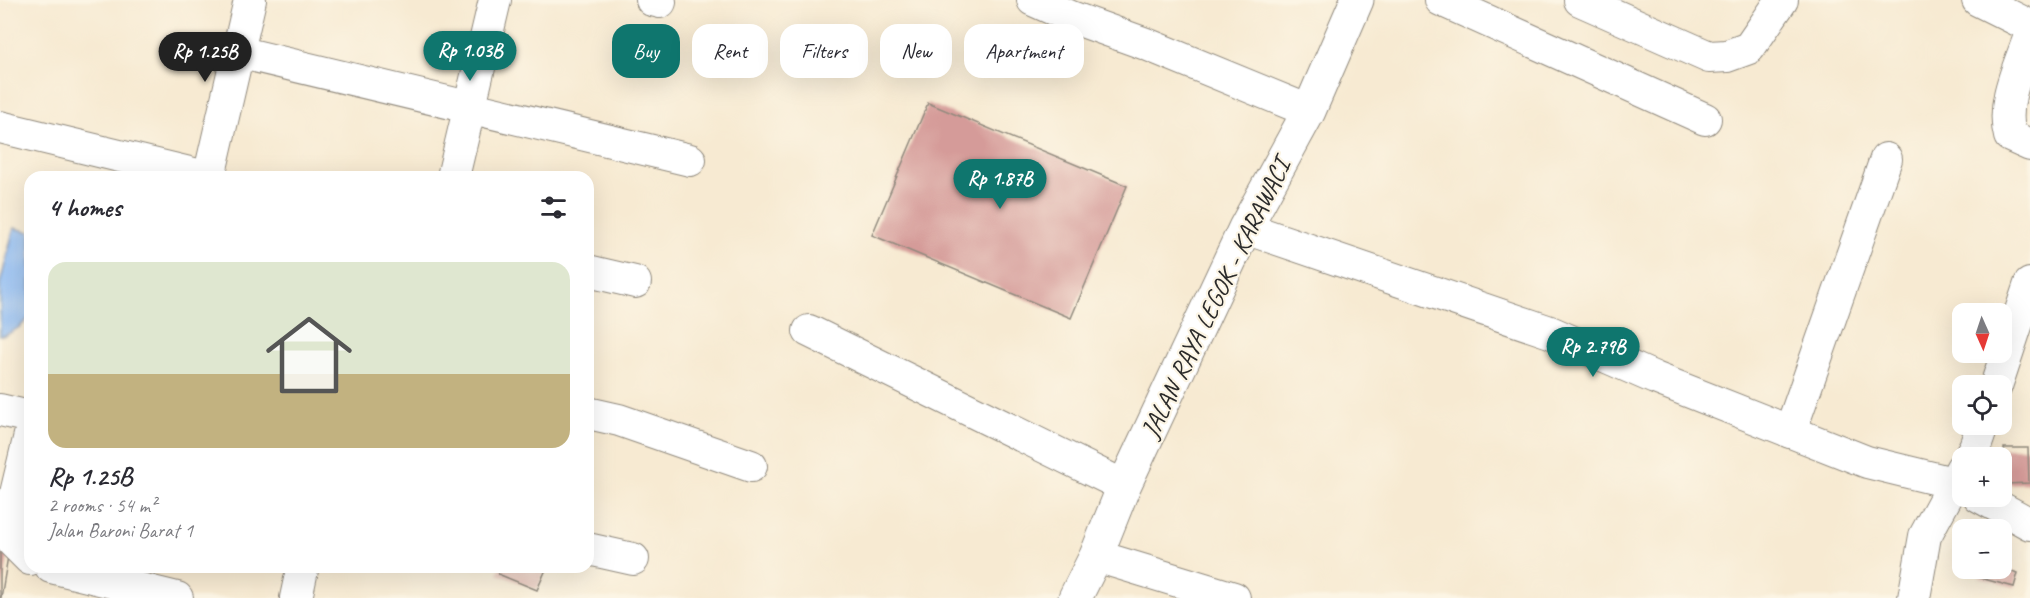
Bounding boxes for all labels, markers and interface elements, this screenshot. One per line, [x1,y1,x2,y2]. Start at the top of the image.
chip: Buy [612,24,680,78]
chip: Rent [692,24,768,78]
chip: Filters [780,24,868,78]
chip: New [880,24,952,78]
chip: Apartment [964,24,1084,78]
pin: Rp 1.03B [408,31,532,82]
pin: Rp 1.25B [143,32,267,83]
text: Rp 1.03B [437,38,503,63]
text: Rp 1.25B [173,39,237,64]
street label: JALAN RAYA LEGOK - KARAWACI [1133,148,1300,445]
pin: Rp 1.87B [938,159,1062,210]
text: Rp 1.87B [967,166,1033,191]
text: 4 homes [48,191,121,224]
icon: filters [537,191,570,224]
icon: home [255,301,363,409]
north arrow [1952,303,2012,363]
map controls [1952,303,2012,579]
pin: Rp 2.79B [1531,327,1655,378]
text: Rp 2.79B [1561,334,1625,359]
button: locate [1952,375,2012,435]
button: + [1952,447,2012,507]
text: Rp 1.25B [48,460,132,493]
text: 2 rooms · 54 m² [48,493,156,518]
text: Jalan Baroni Barat 1 [48,518,193,543]
button: − [1952,519,2012,579]

